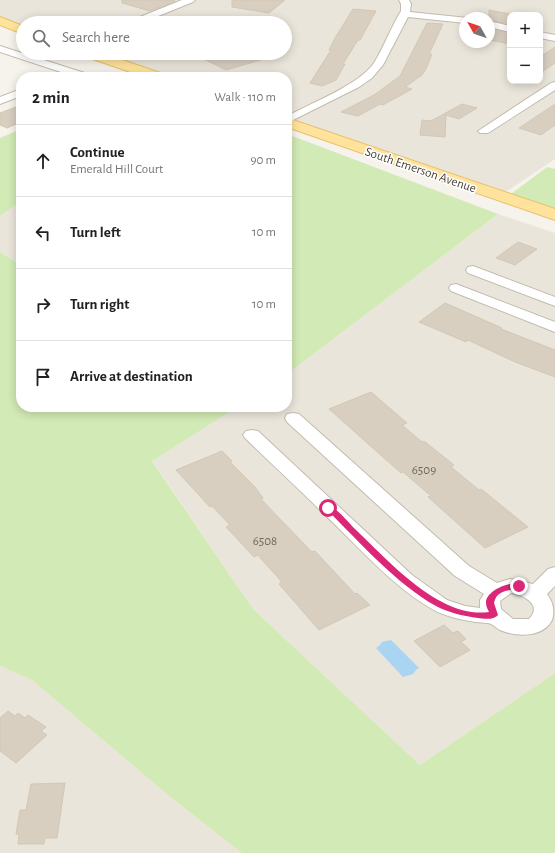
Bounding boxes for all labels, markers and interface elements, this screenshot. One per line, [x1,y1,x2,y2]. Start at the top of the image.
north arrow [459,12,495,48]
map controls [507,12,543,84]
button: + [507,12,543,48]
search box [16,16,292,60]
icon: search [30,27,52,49]
text: Search here [62,30,130,45]
button: − [507,48,543,84]
text: 2 min [32,89,70,106]
text: Walk · 110 m [214,91,276,104]
text: Continue [70,145,125,160]
street label: South Emerson Avenue [363,145,478,196]
icon: ahead [32,150,54,172]
text: 90 m [250,154,276,167]
text: Emerald Hill Court [70,163,163,176]
icon: left [32,222,54,244]
text: Turn left [70,225,121,240]
text: 10 m [252,226,276,239]
icon: right [32,294,54,316]
text: Turn right [70,297,129,312]
text: 10 m [252,298,276,311]
icon: arrive [32,366,54,388]
text: Arrive at destination [70,369,193,384]
house number: 6509 [412,464,436,477]
route start [319,499,337,517]
house number: 6508 [253,535,277,548]
route end [510,577,528,595]

